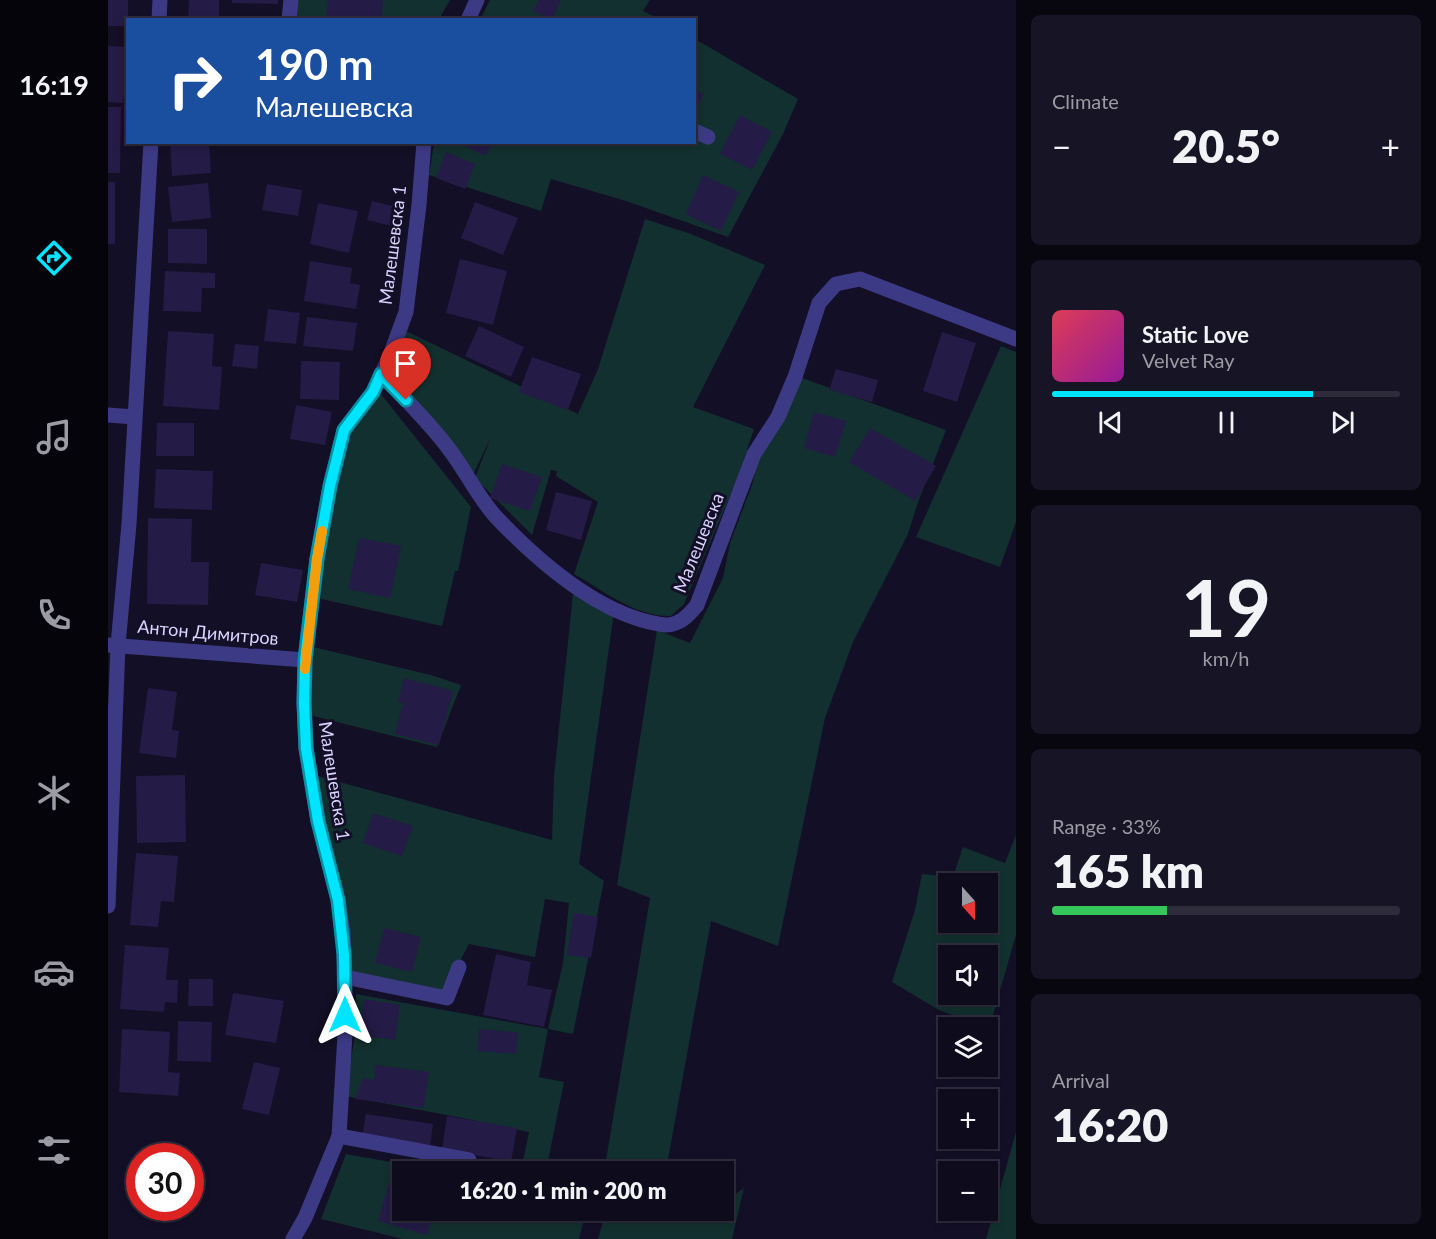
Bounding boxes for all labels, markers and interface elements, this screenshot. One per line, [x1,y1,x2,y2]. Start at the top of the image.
text: 190 m [255,39,373,89]
icon: right [156,42,234,120]
text: 16:19 [19,68,89,101]
text: Climate [1052,89,1119,113]
text: Малешевска [255,90,413,123]
text: 20.5° [1172,119,1280,173]
text: − [1052,126,1071,166]
text: + [1381,126,1400,166]
street label: Малешевска 1 [374,184,410,306]
icon: directions [33,237,75,279]
text: Static Love [1142,321,1249,348]
pin [380,338,431,400]
icon: arrive [389,347,422,380]
text: Velvet Ray [1142,348,1235,372]
icon: previous [1094,406,1127,439]
icon: pause [1210,406,1243,439]
icon: next [1326,406,1359,439]
icon: music [33,416,75,458]
street label: Малешевска [668,490,728,596]
text: 19 [1181,560,1271,654]
icon: phone [33,594,75,636]
street label: Антон Димитров [137,615,280,649]
text: km/h [1203,646,1249,670]
street label: Малешевска 1 [315,720,355,842]
icon: climate [33,772,75,814]
text: Range · 33% [1052,814,1161,838]
text: 165 km [1052,844,1204,898]
north arrow [938,873,998,933]
map controls [938,873,998,1221]
button: sound [938,945,998,1005]
icon: car [33,951,75,993]
position arrow [313,983,377,1047]
button: layers [938,1017,998,1077]
text: Arrival [1052,1068,1110,1092]
button: + [938,1089,998,1149]
text: 16:20 [1052,1098,1168,1152]
icon: filters [33,1129,75,1171]
speed limit sign: 30 [126,1143,204,1221]
button: − [938,1161,998,1221]
text: 16:20 · 1 min · 200 m [460,1177,666,1204]

